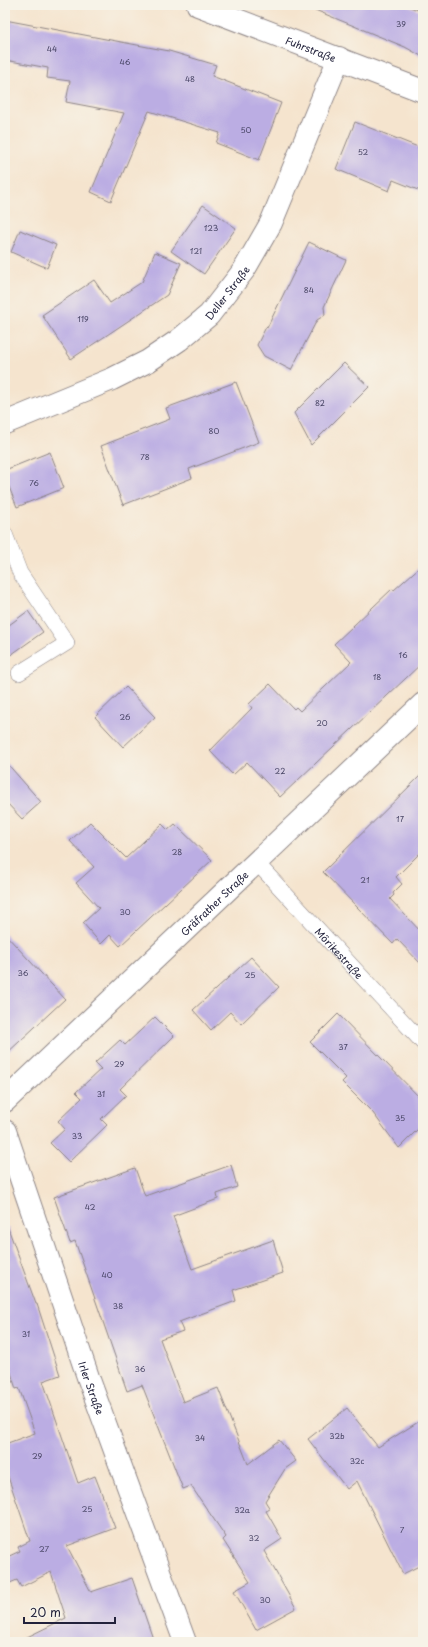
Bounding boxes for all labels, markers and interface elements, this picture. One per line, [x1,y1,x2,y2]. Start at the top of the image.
house number: 39 [396,18,406,30]
street label: Fuhrstraße [284,32,338,65]
house number: 44 [47,43,57,55]
house number: 46 [120,56,131,68]
house number: 48 [185,73,195,85]
house number: 50 [241,124,252,136]
house number: 52 [358,146,369,158]
house number: 123 [204,222,218,234]
house number: 121 [190,245,202,257]
street label: Deller Straße [201,263,252,323]
house number: 84 [304,284,314,296]
house number: 119 [77,313,89,325]
house number: 82 [315,397,325,409]
house number: 80 [209,425,220,437]
house number: 78 [140,451,150,463]
house number: 76 [29,477,39,489]
house number: 16 [398,649,408,661]
house number: 18 [373,671,381,683]
house number: 26 [120,711,131,723]
house number: 20 [316,717,328,729]
house number: 22 [275,765,285,777]
house number: 17 [396,813,405,825]
house number: 28 [172,846,182,858]
street label: Gräfrather Straße [177,867,251,939]
house number: 21 [360,874,370,886]
house number: 30 [119,906,131,918]
street label: Mörikestraße [312,924,367,982]
house number: 36 [18,967,29,979]
house number: 25 [245,969,255,981]
house number: 37 [338,1041,348,1053]
house number: 29 [114,1058,124,1070]
house number: 31 [97,1088,105,1100]
house number: 35 [395,1112,405,1124]
house number: 33 [72,1130,82,1142]
house number: 42 [85,1201,96,1213]
house number: 40 [101,1269,113,1281]
house number: 38 [113,1300,123,1312]
house number: 31 [22,1328,30,1340]
street label: Irler Straße [76,1359,109,1416]
house number: 36 [135,1363,146,1375]
house number: 32b [329,1430,345,1442]
house number: 34 [195,1432,205,1444]
house number: 29 [32,1450,42,1462]
house number: 32c [350,1455,364,1467]
house number: 25 [82,1503,92,1515]
house number: 32a [234,1504,250,1516]
house number: 7 [400,1524,405,1536]
house number: 32 [249,1532,260,1544]
house number: 27 [39,1543,49,1555]
house number: 30 [259,1594,271,1606]
scale bar [24,1599,115,1625]
text: 20 m [30,1603,61,1621]

